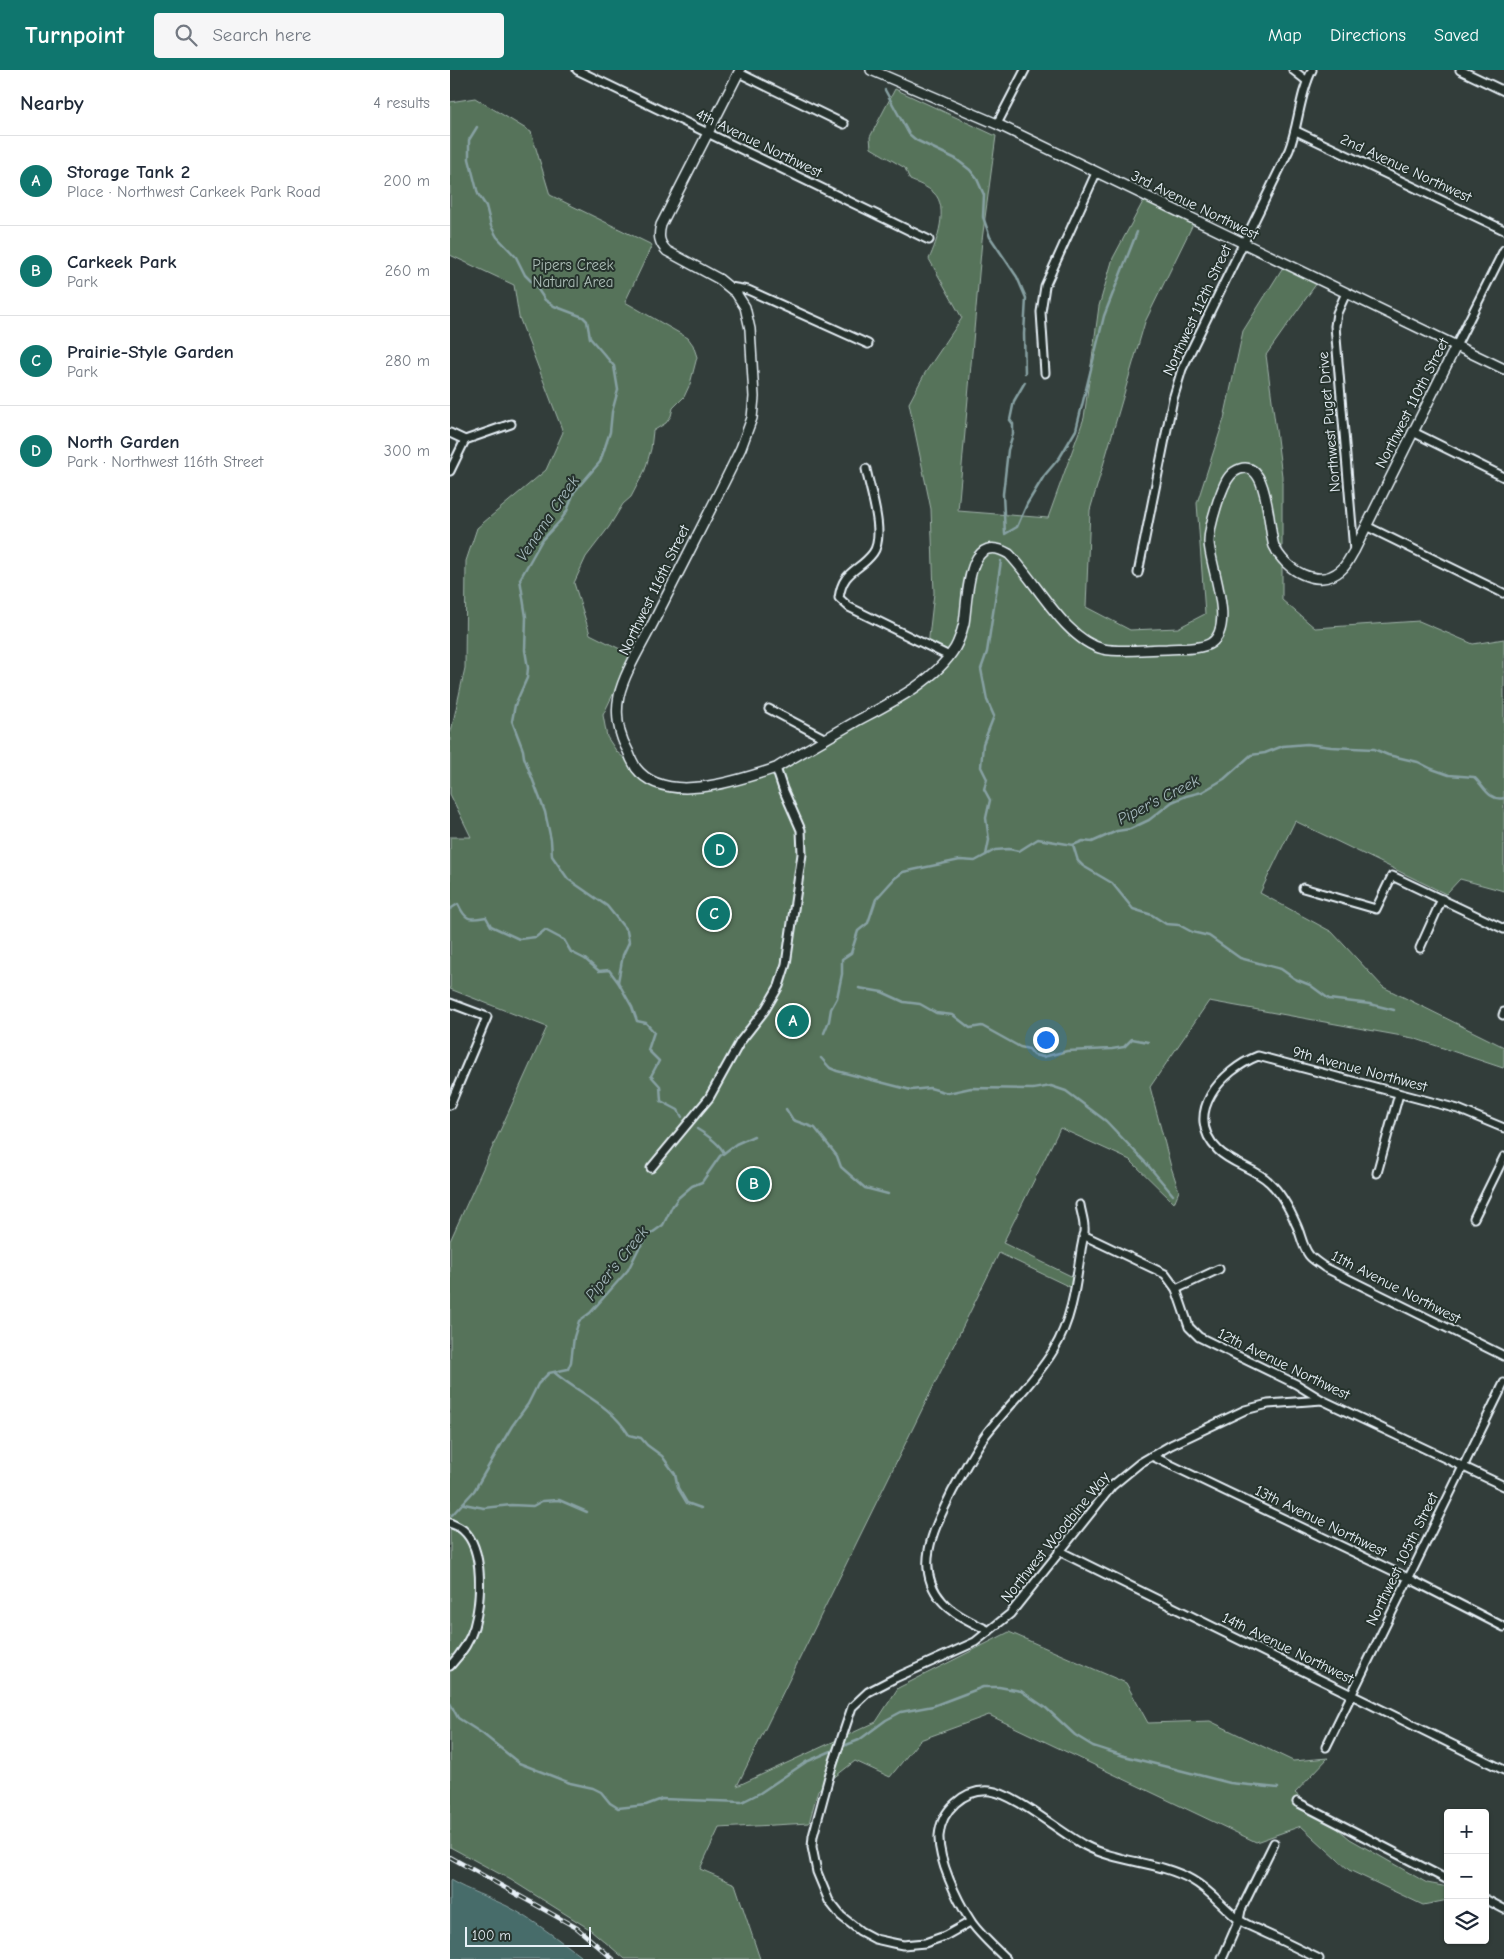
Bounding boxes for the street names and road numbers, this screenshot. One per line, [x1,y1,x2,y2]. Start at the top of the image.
street label: 4th Avenue Northwest [693,105,826,182]
street label: 2nd Avenue Northwest [1338,130,1475,207]
street label: 3rd Avenue Northwest [1128,166,1262,244]
street label: Northwest 112th Street [1159,241,1236,378]
street label: Northwest 110th Street [1371,334,1453,471]
street label: Northwest Puget Drive [1314,351,1344,493]
street label: Northwest 116th Street [615,521,694,658]
street label: 9th Avenue Northwest [1291,1042,1430,1096]
street label: 11th Avenue Northwest [1328,1247,1464,1328]
street label: 12th Avenue Northwest [1215,1324,1354,1404]
street label: Northwest Woodbine Way [997,1468,1113,1606]
street label: 13th Avenue Northwest [1252,1481,1390,1561]
street label: Northwest 105th Street [1362,1489,1442,1629]
street label: 14th Avenue Northwest [1219,1608,1357,1688]

